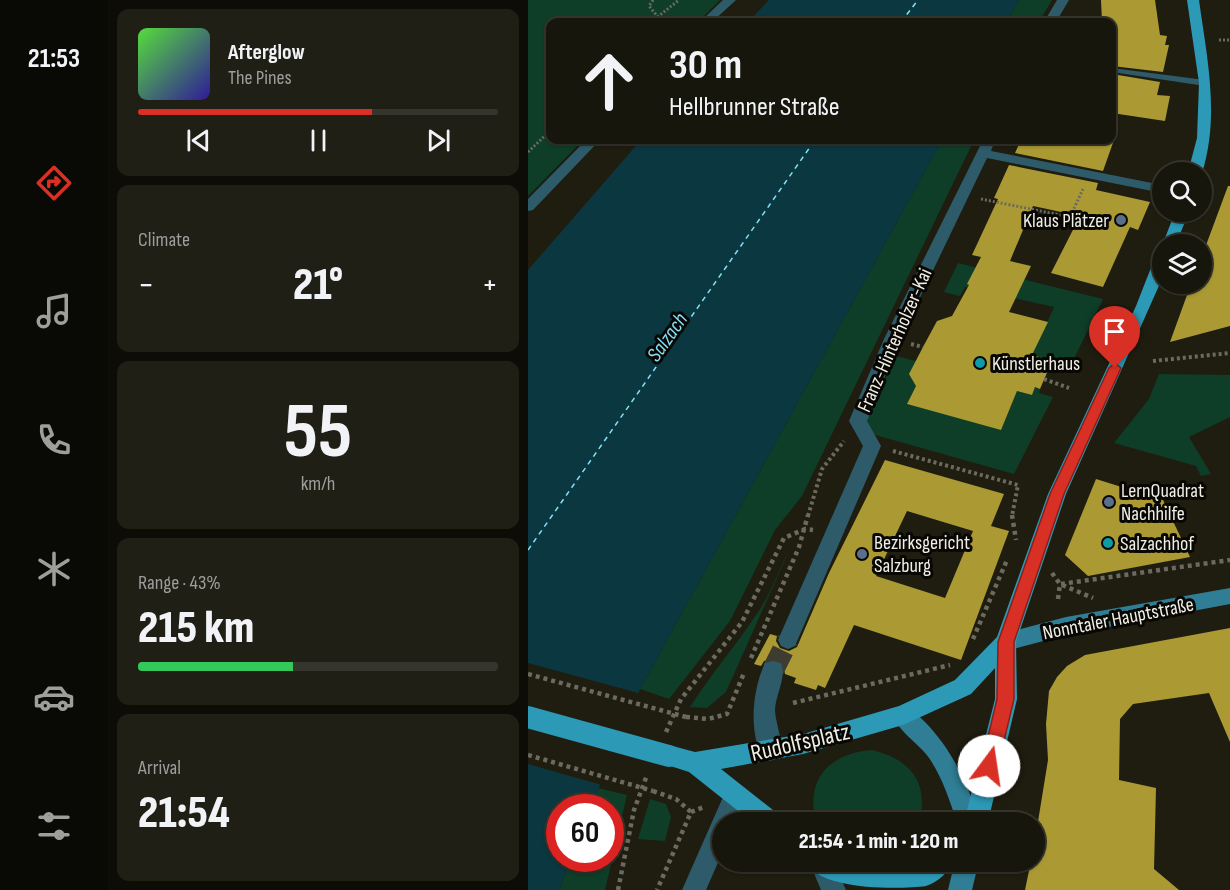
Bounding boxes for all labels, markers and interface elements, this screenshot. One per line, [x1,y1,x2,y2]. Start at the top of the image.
text: Afterglow [228,39,305,66]
text: 30 m [669,40,742,91]
icon: ahead [570,42,648,120]
text: 21:53 [28,43,80,75]
text: The Pines [228,66,292,90]
text: Hellbrunner Straße [669,91,840,123]
icon: previous [182,124,215,157]
icon: pause [302,124,335,157]
icon: next [422,124,455,157]
icon: directions [33,162,75,204]
map controls [1152,162,1212,294]
button: search [1152,162,1212,222]
place label: Klaus Plätzer [1023,209,1109,233]
marker: Klaus Plätzer [1114,213,1128,227]
text: Climate [138,228,190,252]
button: layers [1152,234,1212,294]
text: 21° [293,258,343,313]
text: − [138,265,154,305]
text: + [482,265,498,305]
street label: Franz-Hinterholzer-Kai [852,265,937,416]
icon: music [33,290,75,332]
pin [1089,306,1140,368]
water label: Salzach [642,308,693,366]
icon: arrive [1098,315,1131,348]
place label: Künstlerhaus [992,352,1080,376]
marker: Künstlerhaus [973,356,987,370]
text: 55 [284,386,352,479]
icon: phone [33,419,75,461]
text: km/h [301,472,335,496]
place label: LernQuadrat Nachhilfe [1121,479,1204,526]
marker: LernQuadrat Nachhilfe [1102,495,1116,509]
place label: Bezirksgericht Salzburg [874,531,970,578]
place label: Salzachhof [1120,532,1194,556]
marker: Salzachhof [1101,536,1115,550]
marker: Bezirksgericht Salzburg [855,547,869,561]
icon: climate [33,548,75,590]
text: Range · 43% [138,571,221,595]
street label: Nonntaler Hauptstraße [1041,593,1196,645]
text: 215 km [138,601,254,656]
icon: car [33,676,75,718]
street label: Rudolfsplatz [748,717,853,768]
position arrow [957,734,1021,798]
text: Arrival [138,756,181,780]
text: 21:54 [138,786,230,841]
speed limit sign: 60 [546,794,624,872]
icon: filters [33,805,75,847]
text: 21:54 · 1 min · 120 m [799,828,958,855]

